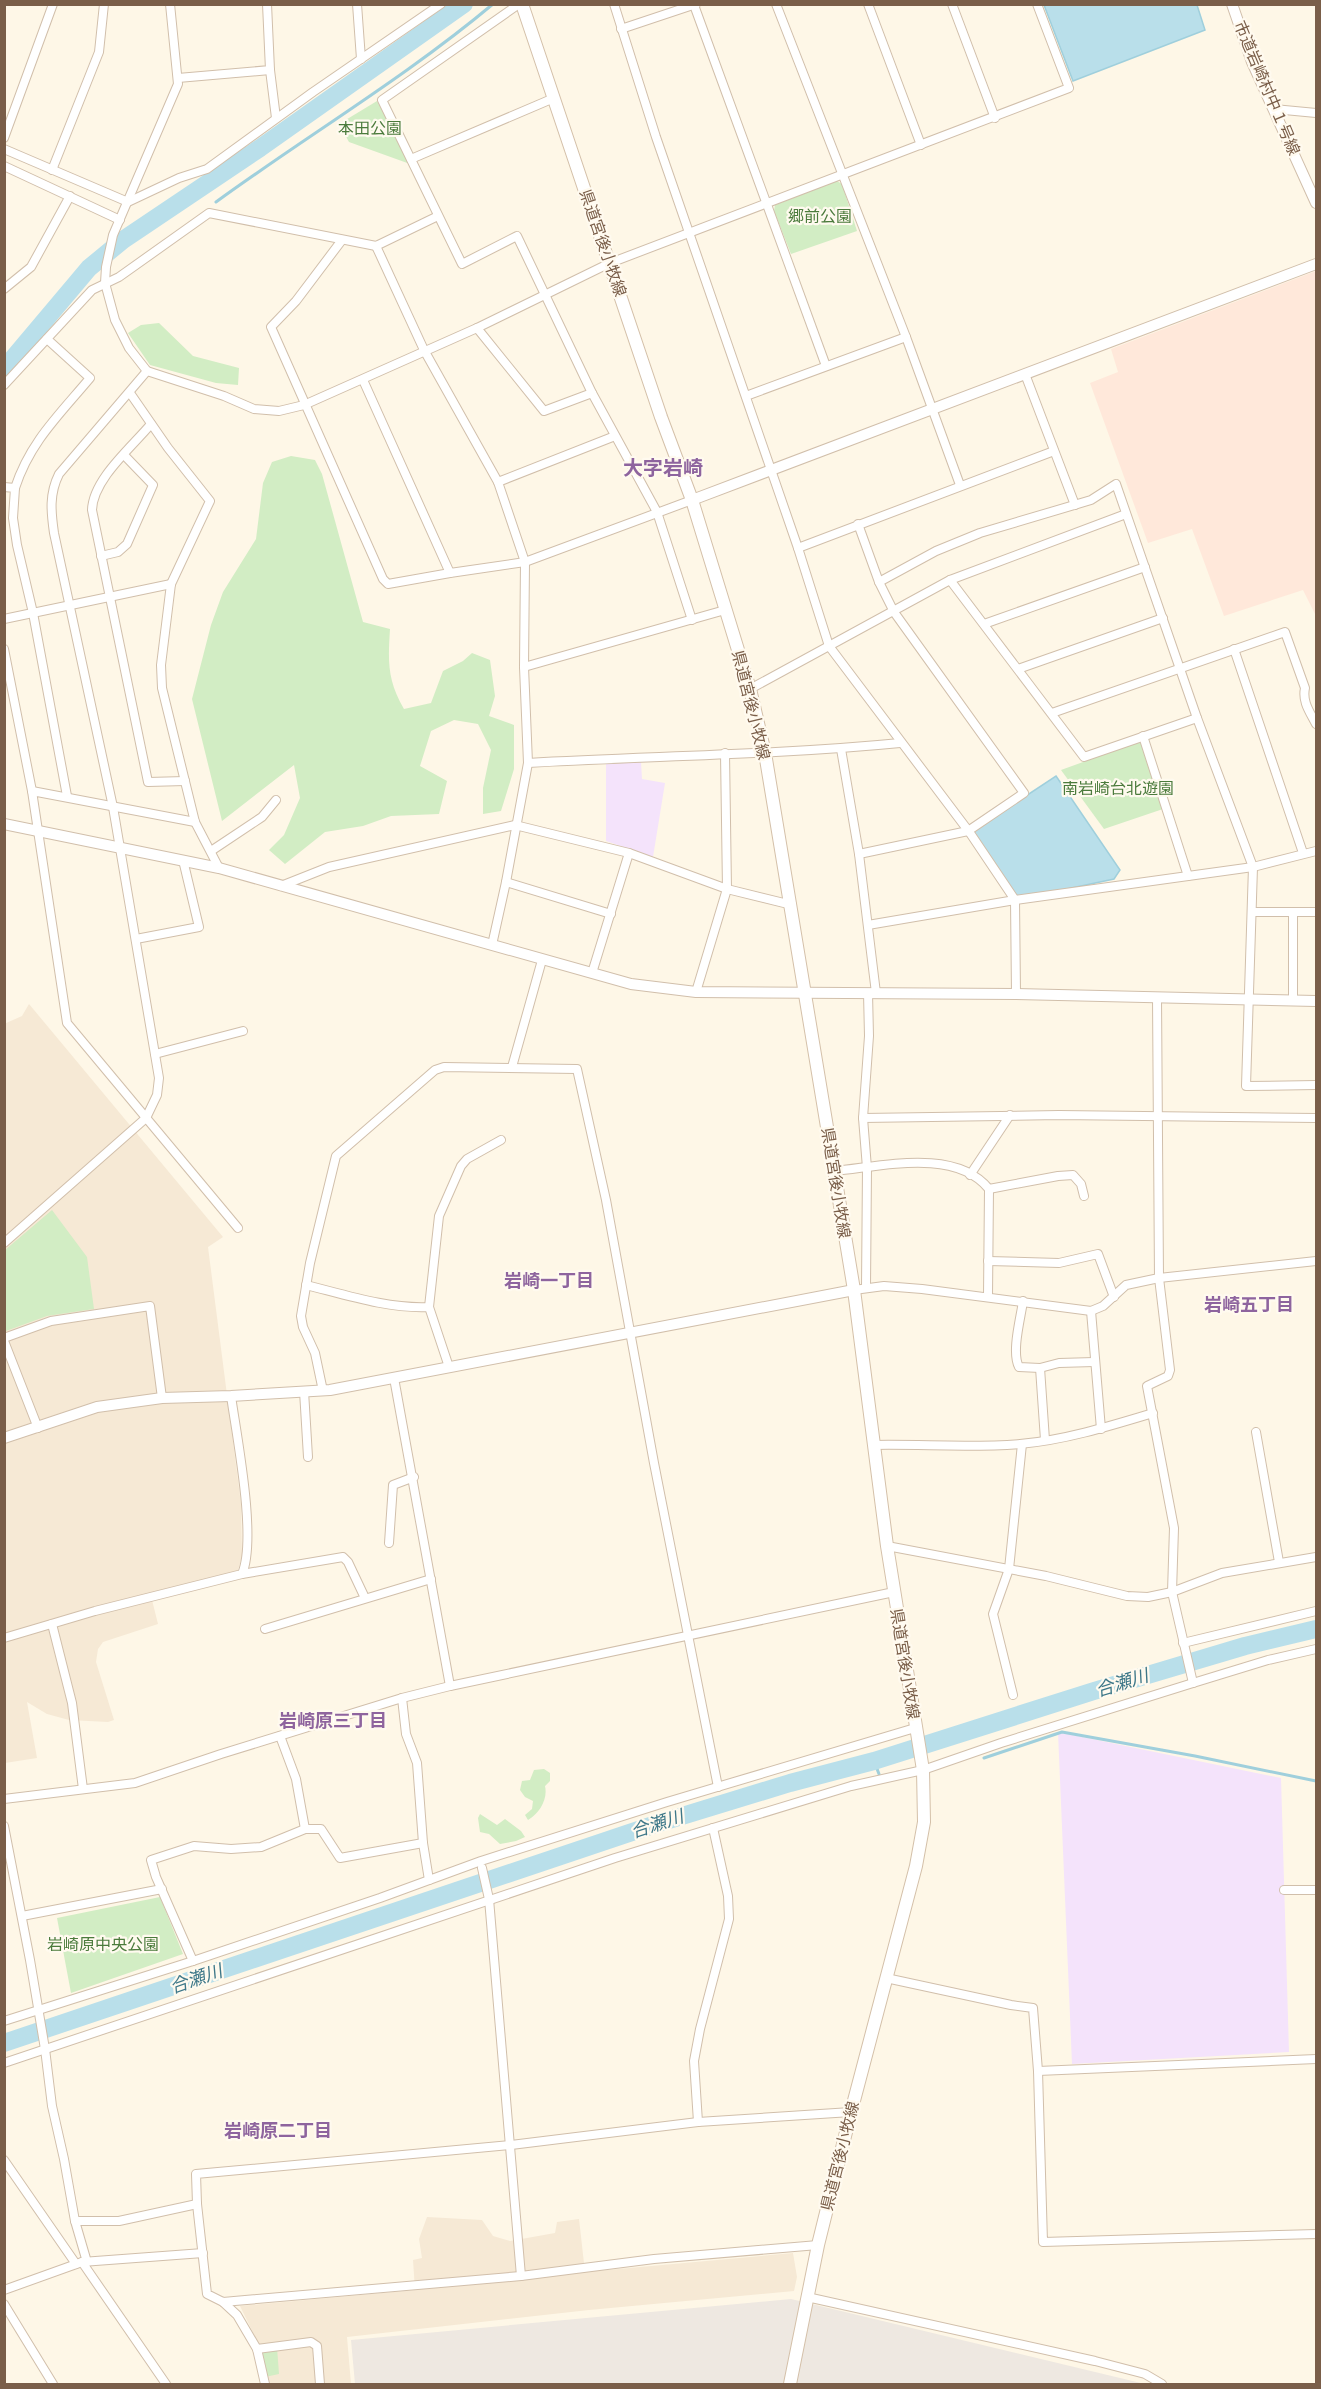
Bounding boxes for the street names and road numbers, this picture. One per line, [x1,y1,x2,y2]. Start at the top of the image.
street label: 市道岩崎村中１号線 [1231,18,1303,158]
street label: 県道宮後小牧線 [577,187,629,299]
street label: 県道宮後小牧線 [729,649,773,761]
street label: 県道宮後小牧線 [819,1126,853,1240]
street label: 県道宮後小牧線 [888,1607,922,1721]
street label: 県道宮後小牧線 [818,2100,862,2212]

